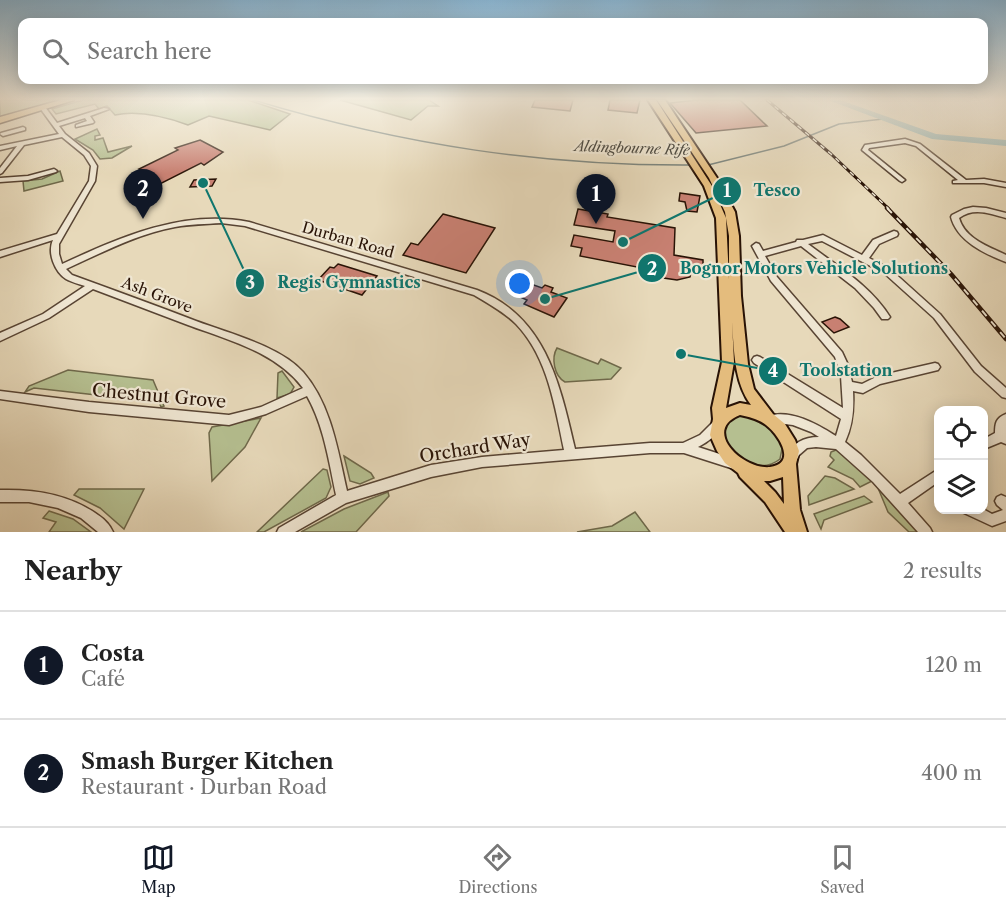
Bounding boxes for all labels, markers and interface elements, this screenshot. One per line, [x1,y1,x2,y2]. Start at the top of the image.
search box [18,18,988,84]
icon: search [39,35,72,68]
text: Search here [87,38,212,65]
water label: Aldingbourne Rife [572,137,691,159]
pin: 2 [124,170,162,219]
pin: 1 [576,174,616,224]
callout: Tesco [712,174,812,208]
text: 1 [723,180,731,202]
text: Tesco [754,180,800,200]
street label: Durban Road [300,217,396,262]
callout: Bognor Motors Vehicle Solutions [637,251,961,285]
text: 2 [647,258,657,280]
text: Bognor Motors Vehicle Solutions [680,258,948,278]
callout: Regis Gymnastics [235,266,432,300]
your location [505,269,534,298]
street label: Ash Grove [118,272,195,317]
text: 3 [245,272,255,294]
text: Regis Gymnastics [277,272,421,292]
callout: Toolstation [758,354,905,388]
text: 4 [768,360,778,382]
text: Toolstation [799,360,893,380]
street label: Chestnut Grove [91,379,227,413]
map controls [934,406,988,514]
button: locate [934,406,988,460]
street label: Orchard Way [418,428,533,468]
button: layers [934,460,988,514]
text: Nearby [24,555,122,587]
text: 2 results [903,559,982,583]
text: Costa [81,640,144,667]
text: 1 [39,653,48,677]
text: 120 m [925,653,982,677]
text: Café [81,667,125,691]
text: Smash Burger Kitchen [81,748,334,775]
text: 2 [38,761,49,785]
text: 400 m [921,761,982,785]
text: Restaurant · Durban Road [81,775,327,799]
tab: Map [141,841,176,897]
tab: Directions [458,841,537,897]
tab: Saved [820,841,865,897]

